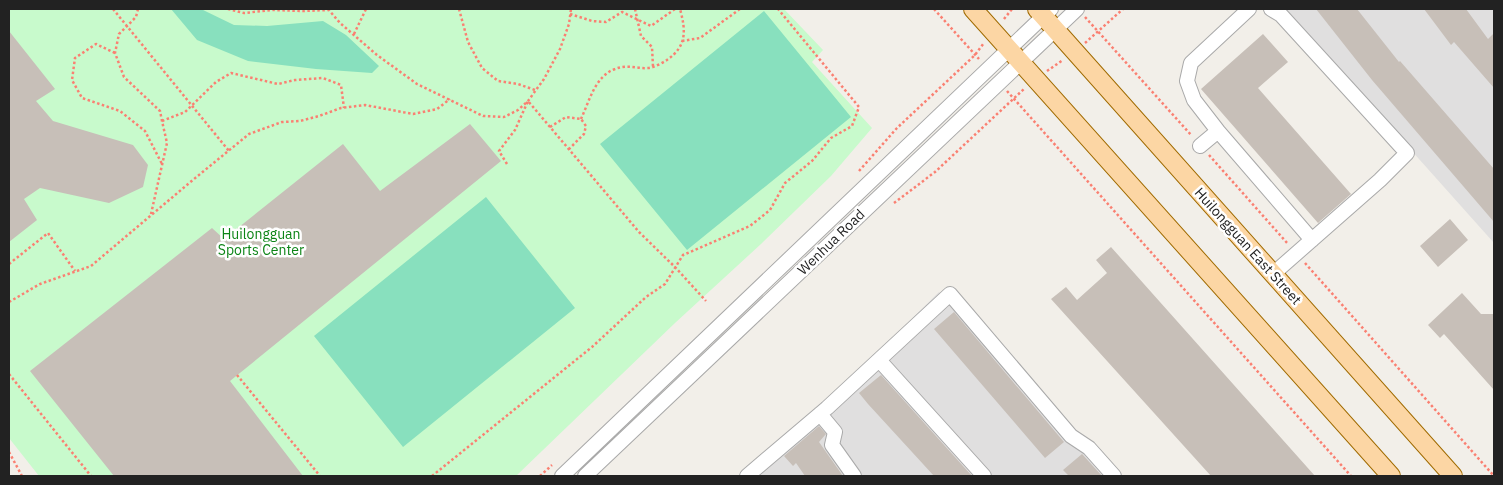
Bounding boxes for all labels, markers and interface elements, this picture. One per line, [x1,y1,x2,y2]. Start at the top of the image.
street label: Huilongguan East Street [1191,184,1305,308]
street label: Wenhua Road [794,205,868,279]
park label: Huilongguan Sports Center [218,225,304,259]

